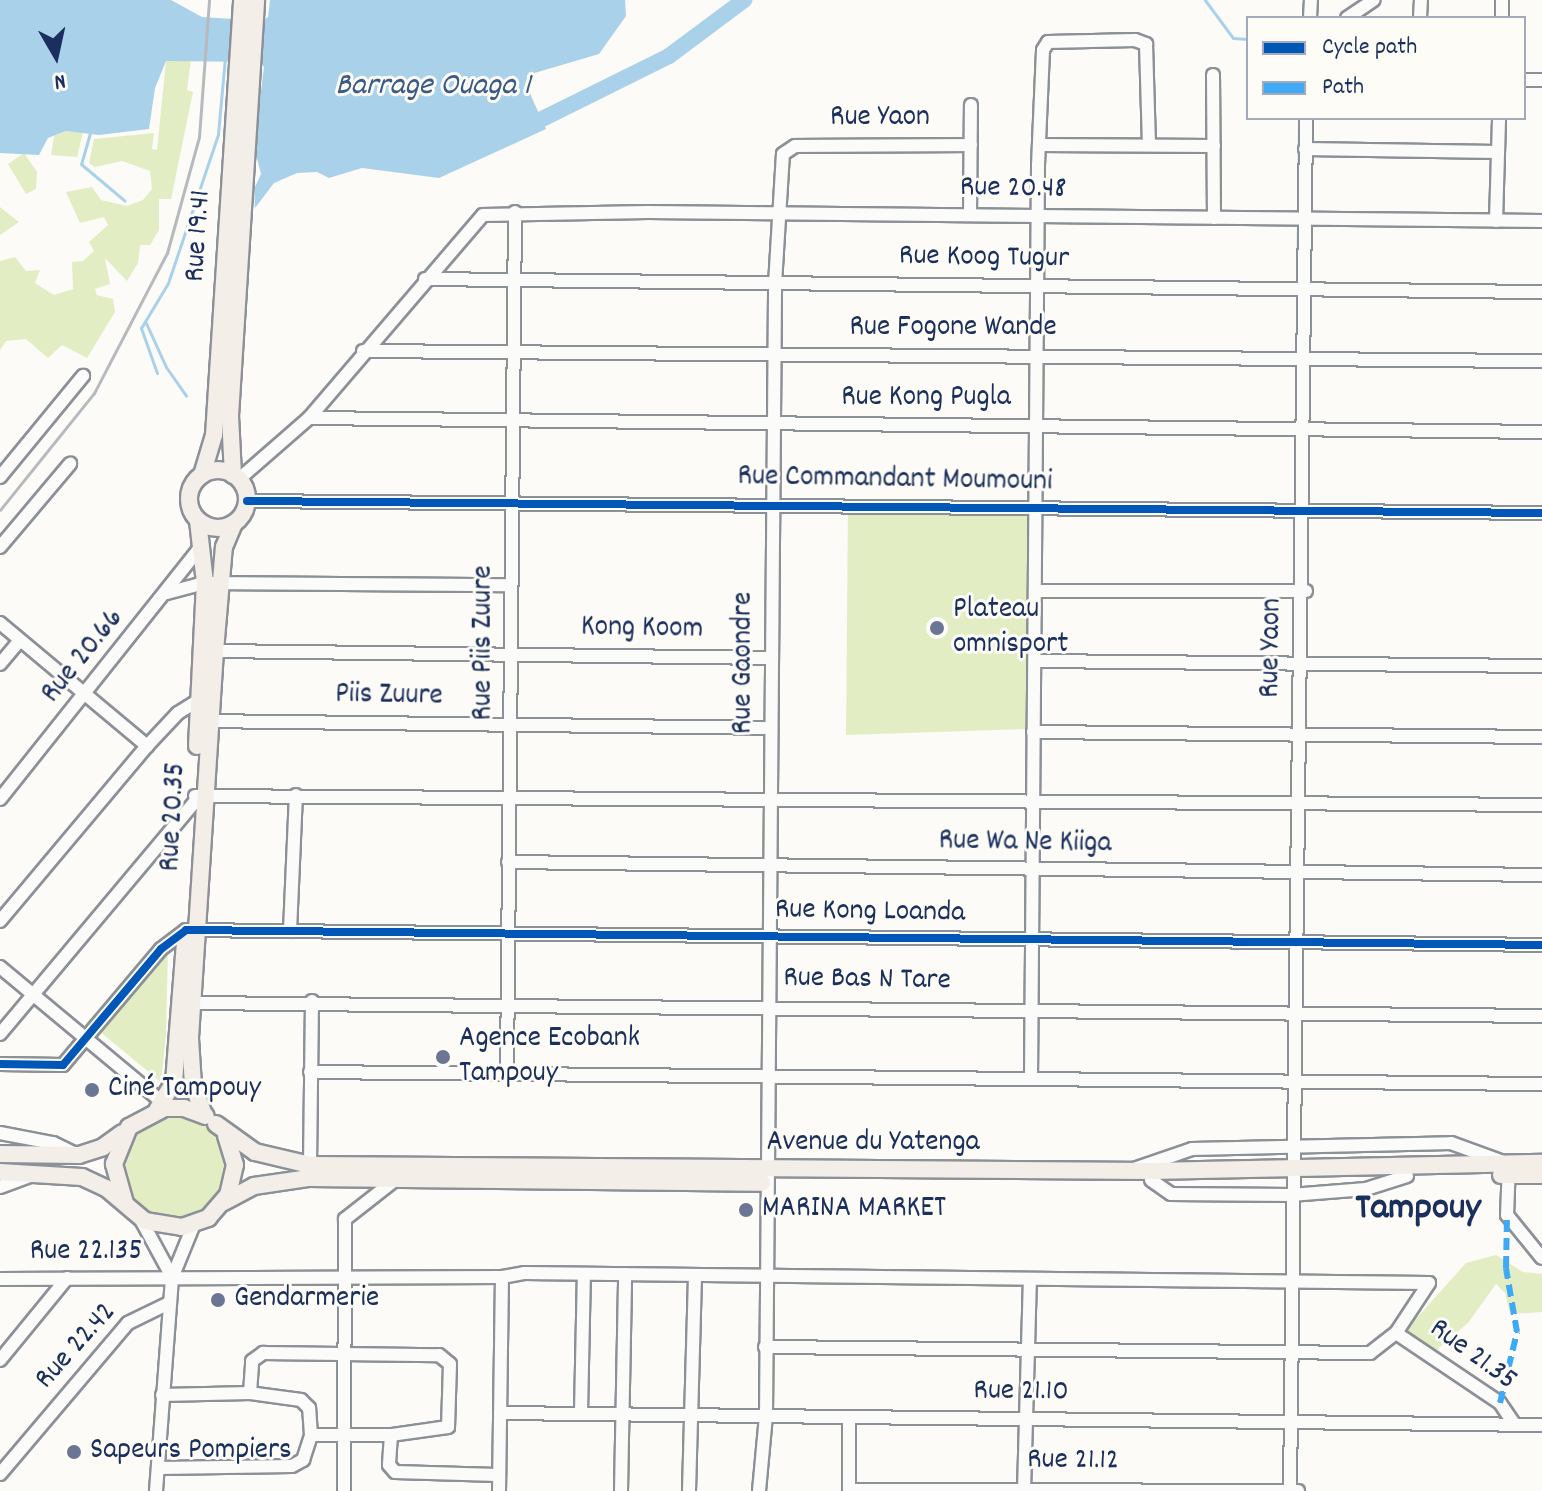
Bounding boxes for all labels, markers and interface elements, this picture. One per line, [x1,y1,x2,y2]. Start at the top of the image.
north arrow [16,16,96,96]
legend [1246,16,1526,120]
text: Cycle path [1322,31,1417,65]
text: N [52,64,68,96]
water label: Barrage Ouaga 1 [336,68,530,106]
text: Path [1322,71,1364,105]
street label: Rue Yaon [830,101,930,137]
street label: Rue 20.48 [959,171,1067,209]
street label: Rue 19.41 [179,189,221,283]
street label: Rue Koog Tugur [899,240,1069,278]
street label: Rue Fogone Wande [849,311,1057,347]
street label: Rue Kong Pugla [841,381,1011,417]
street label: Rue Commandant Moumouni [737,460,1053,502]
street label: Rue Piis Zuure [467,565,503,721]
street label: Rue Gaondre [727,592,763,734]
place label: Plateau omnisport [953,593,1068,664]
street label: Rue Yaon [1254,598,1292,698]
street label: Rue 20.66 [35,602,133,712]
street label: Kong Koom [581,611,703,649]
marker: Plateau omnisport [928,619,946,637]
street label: Piis Zuure [335,678,443,716]
street label: Rue 20.35 [154,762,196,872]
street label: Rue Wa Ne Kiiga [938,824,1112,864]
street label: Rue Kong Loanda [775,893,965,933]
street label: Rue Bas N Tare [783,962,951,1000]
place label: Agence Ecobank Tampouy [459,1022,640,1092]
marker: Agence Ecobank Tampouy [434,1048,452,1066]
place label: Ciné Tampouy [108,1072,261,1108]
marker: Ciné Tampouy [83,1081,101,1099]
street label: Avenue du Yatenga [766,1126,980,1162]
district label: Tampouy [1355,1187,1481,1233]
place label: MARINA MARKET [762,1192,946,1228]
marker: MARINA MARKET [737,1201,755,1219]
street label: Rue 22.135 [30,1235,142,1271]
place label: Gendarmerie [234,1282,379,1318]
marker: Gendarmerie [209,1291,227,1309]
street label: Rue 22.42 [29,1296,125,1398]
street label: Rue 21.35 [1421,1312,1523,1400]
street label: Rue 21.10 [973,1374,1069,1412]
place label: Sapeurs Pompiers [90,1434,292,1470]
marker: Sapeurs Pompiers [65,1443,83,1461]
street label: Rue 21.12 [1027,1443,1119,1481]

